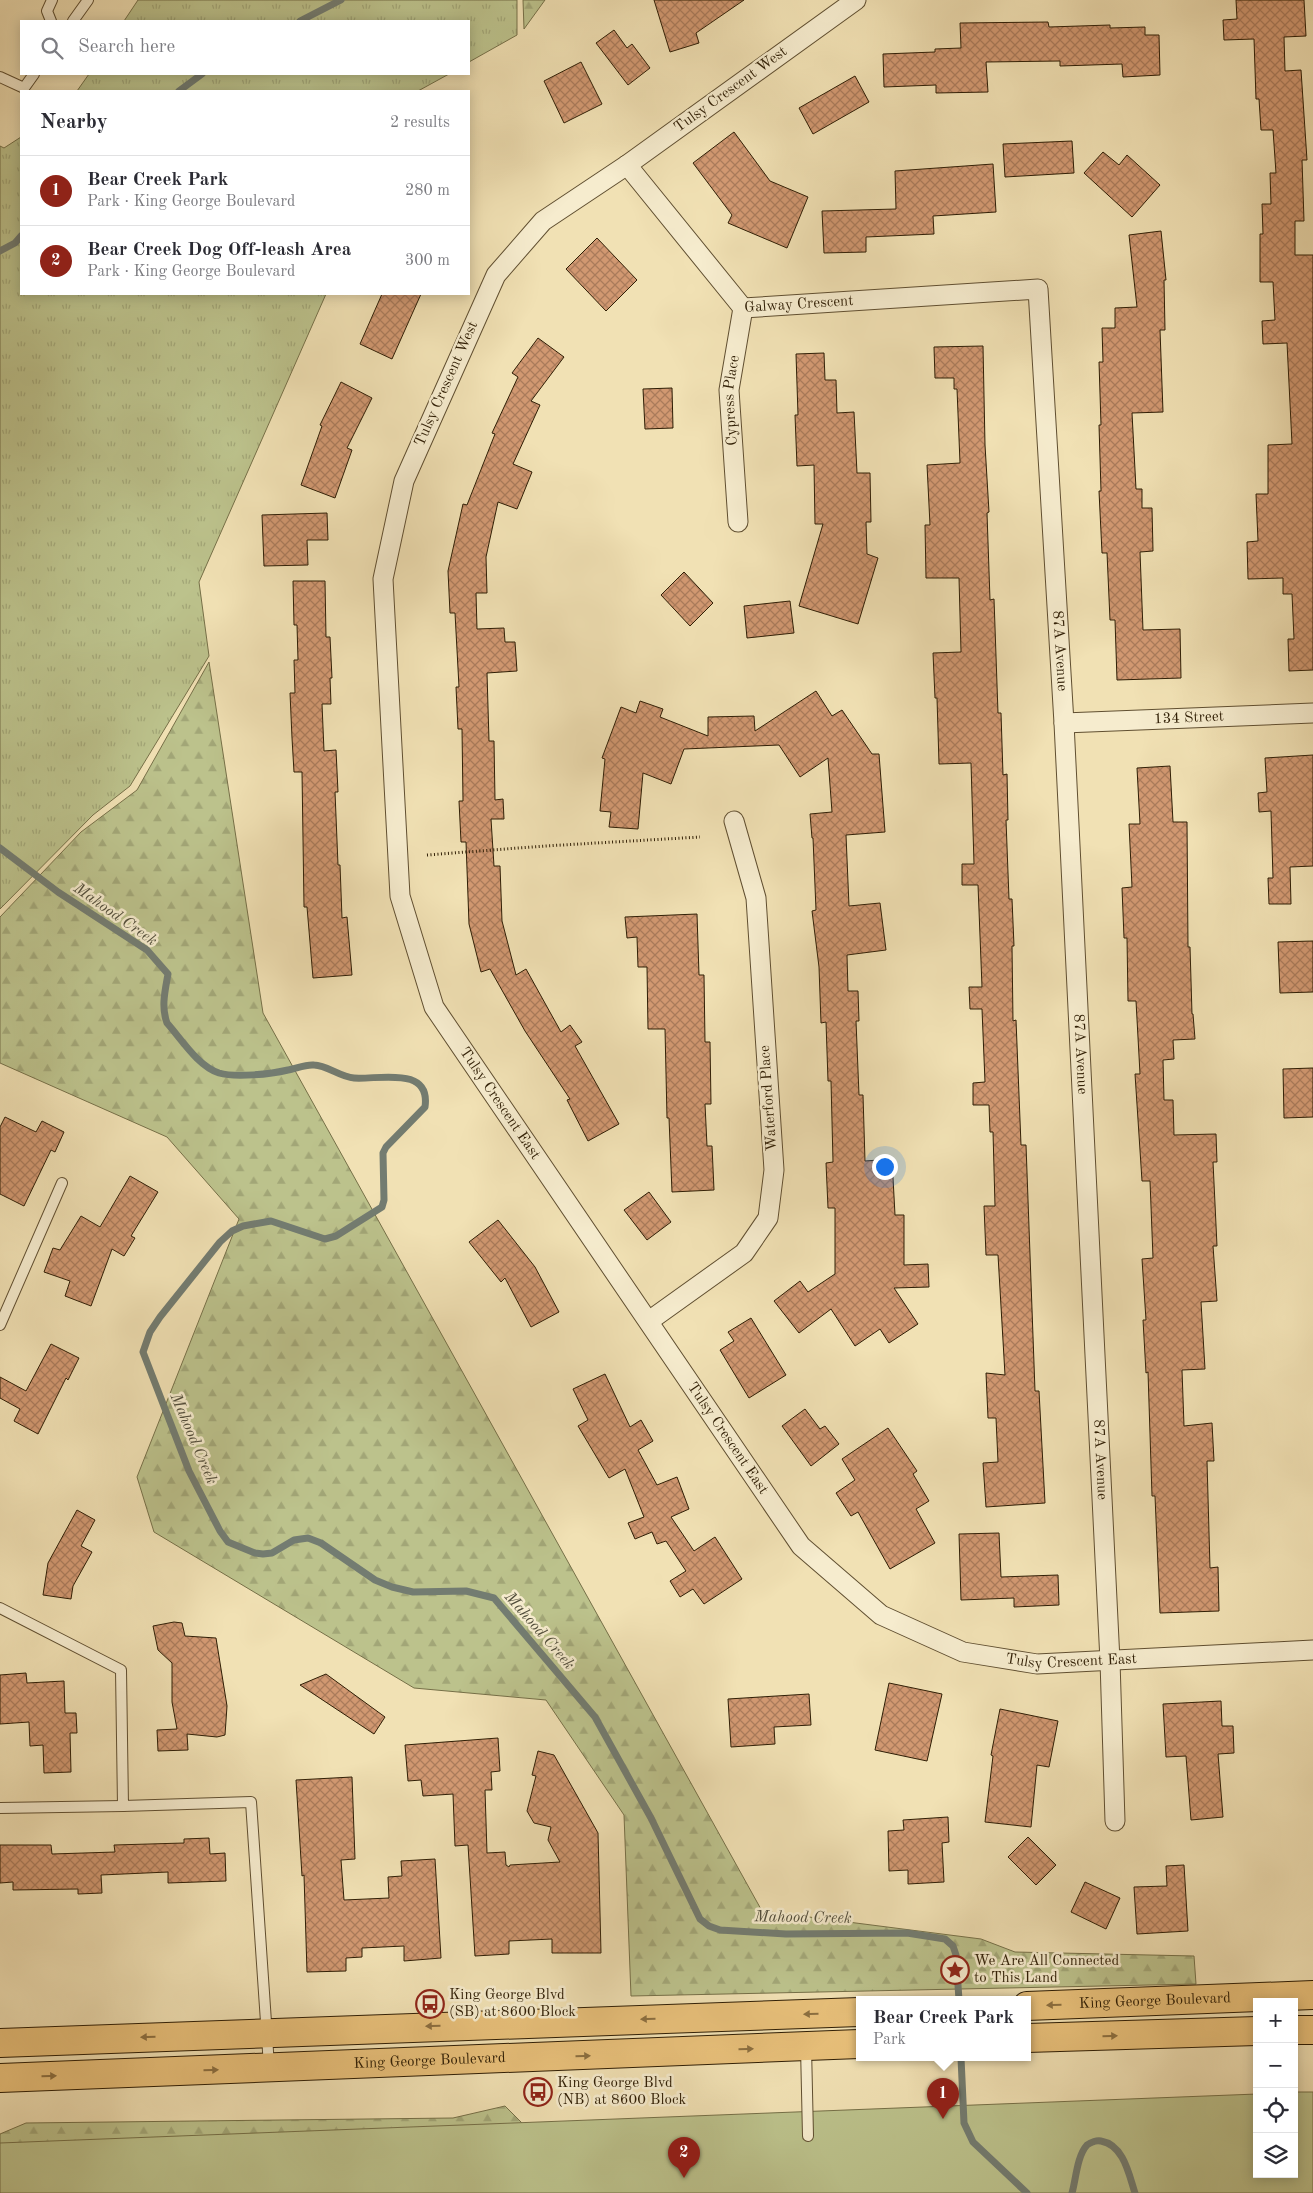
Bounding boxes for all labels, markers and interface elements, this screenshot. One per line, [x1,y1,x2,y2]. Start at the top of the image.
search box [20,20,470,75]
icon: search [38,34,66,62]
text: Search here [78,38,175,57]
street label: Tulsy Crescent West [672,44,790,136]
text: Nearby [40,112,108,133]
text: 2 results [390,115,450,131]
text: Bear Creek Park [87,171,228,190]
text: 1 [51,183,61,199]
text: 280 m [405,183,450,199]
text: Park · King George Boulevard [87,194,295,210]
text: Bear Creek Dog Off-leash Area [87,241,351,260]
text: 2 [51,253,61,269]
text: 300 m [405,253,450,269]
text: Park · King George Boulevard [87,264,295,280]
street label: Galway Crescent [744,293,854,315]
street label: Tulsy Crescent West [413,319,481,449]
street label: Cypress Place [722,354,742,446]
street label: 87A Avenue [1050,610,1070,692]
street label: 134 Street [1154,709,1224,727]
water label: Mahood Creek [70,880,160,950]
street label: 87A Avenue [1071,1014,1090,1095]
street label: Waterford Place [758,1044,780,1151]
street label: Tulsy Crescent East [456,1045,543,1162]
your location [872,1154,898,1180]
street label: Tulsy Crescent East [684,1380,771,1497]
water label: Mahood Creek [166,1390,219,1487]
street label: 87A Avenue [1091,1419,1110,1501]
water label: Mahood Creek [500,1588,577,1673]
street label: Tulsy Crescent East [1005,1651,1137,1672]
water label: Mahood Creek [753,1909,852,1927]
place label: We Are All Connected to This Land [974,1954,1119,1986]
place icon: We Are All Connected to This Land [940,1955,970,1985]
place label: King George Blvd (SB) at 8600 Block [449,1988,576,2020]
bus stop icon: King George Blvd (SB) at 8600 Block [415,1989,445,2019]
street label: King George Boulevard [1079,1991,1231,2011]
popup [856,1996,1031,2061]
map controls [1253,1998,1298,2178]
button: + [1253,1998,1298,2043]
one-way arrow [1046,2002,1062,2010]
text: Bear Creek Park [873,2009,1014,2028]
one-way arrow [802,2010,818,2018]
one-way arrow [640,2015,656,2023]
one-way arrow [425,2023,441,2031]
one-way arrow [1103,2031,1119,2039]
text: Park [873,2032,906,2048]
one-way arrow [140,2034,156,2042]
button: − [1253,2043,1298,2088]
one-way arrow [738,2044,754,2052]
street label: King George Boulevard [353,2050,506,2071]
one-way arrow [576,2051,592,2059]
one-way arrow [203,2065,219,2073]
one-way arrow [41,2072,57,2080]
place label: King George Blvd (NB) at 8600 Block [557,2076,686,2108]
bus stop icon: King George Blvd (NB) at 8600 Block [523,2077,553,2107]
pin: 1 [927,2078,959,2119]
button: locate [1253,2088,1298,2133]
button: layers [1253,2133,1298,2178]
pin: 2 [668,2137,700,2178]

